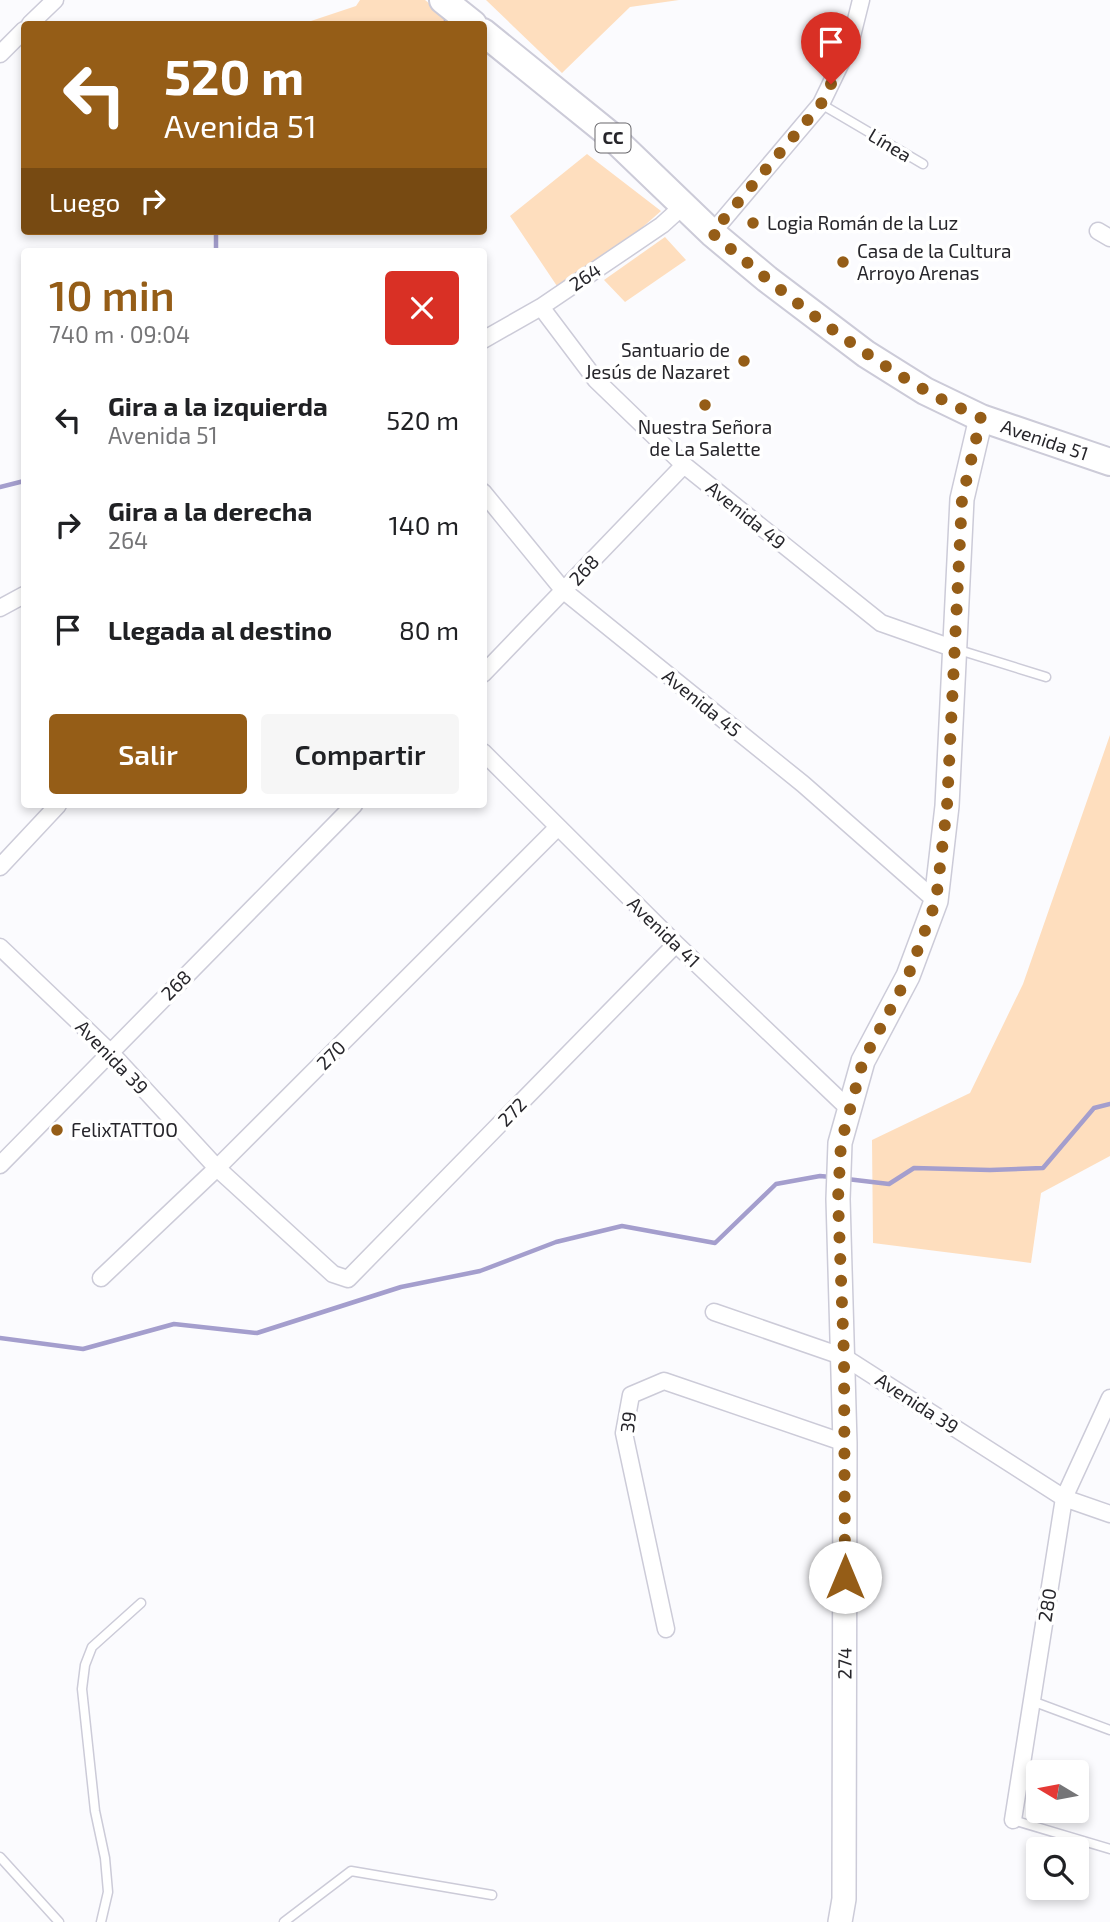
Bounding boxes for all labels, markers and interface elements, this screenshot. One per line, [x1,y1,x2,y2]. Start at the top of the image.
pin [801,12.0,861,84]
icon: arrive [812,23,850,61]
text: 520 m [164,46,304,105]
icon: left [49,49,140,140]
text: Avenida 51 [164,106,317,144]
street label: Línea [865,123,916,166]
road number: CC [596,124,630,153]
icon: right [134,182,172,220]
text: Luego [49,186,120,217]
place label: Logia Román de la Luz [767,211,958,234]
marker: Logia Román de la Luz [745,215,761,231]
place label: Casa de la Cultura Arroyo Arenas [857,239,1012,284]
marker: Casa de la Cultura Arroyo Arenas [835,254,851,270]
street label: 264 [565,258,605,295]
text: 10 min [49,269,175,319]
button: close [385,271,459,345]
text: 740 m · 09:04 [49,320,190,348]
place label: Santuario de Jesús de Nazaret [585,338,730,383]
marker: Santuario de Jesús de Nazaret [736,353,752,369]
text: Gira a la izquierda [108,390,328,421]
marker: Nuestra Señora de La Salette [697,397,713,413]
icon: left [49,401,87,439]
text: 520 m [386,404,459,435]
street label: Avenida 51 [998,414,1092,465]
place label: Nuestra Señora de La Salette [638,415,772,460]
text: Avenida 51 [108,421,218,449]
street label: Avenida 49 [702,476,791,554]
text: Gira a la derecha [108,495,312,526]
icon: right [49,506,87,544]
text: 140 m [388,509,459,540]
text: 264 [108,526,148,554]
street label: 268 [564,550,603,590]
icon: arrive [49,611,87,649]
text: Llegada al destino [108,614,332,645]
text: 80 m [399,614,459,645]
street label: Avenida 45 [658,664,746,741]
button: Salir [49,714,247,794]
button: Compartir [261,714,459,794]
street label: Avenida 41 [623,891,705,972]
street label: 268 [156,965,195,1004]
street label: Avenida 39 [71,1015,153,1099]
street label: 270 [311,1035,350,1074]
street label: 272 [493,1092,531,1131]
place label: FelixTATTOO [71,1118,178,1141]
marker: FelixTATTOO [49,1122,65,1138]
street label: Avenida 39 [871,1367,963,1438]
street label: 39 [615,1410,640,1434]
position arrow [808,1540,882,1614]
street label: 280 [1033,1586,1060,1623]
street label: 274 [832,1647,856,1679]
north arrow [1026,1760,1088,1824]
map controls [1026,1760,1089,1900]
button: search [1026,1837,1089,1900]

